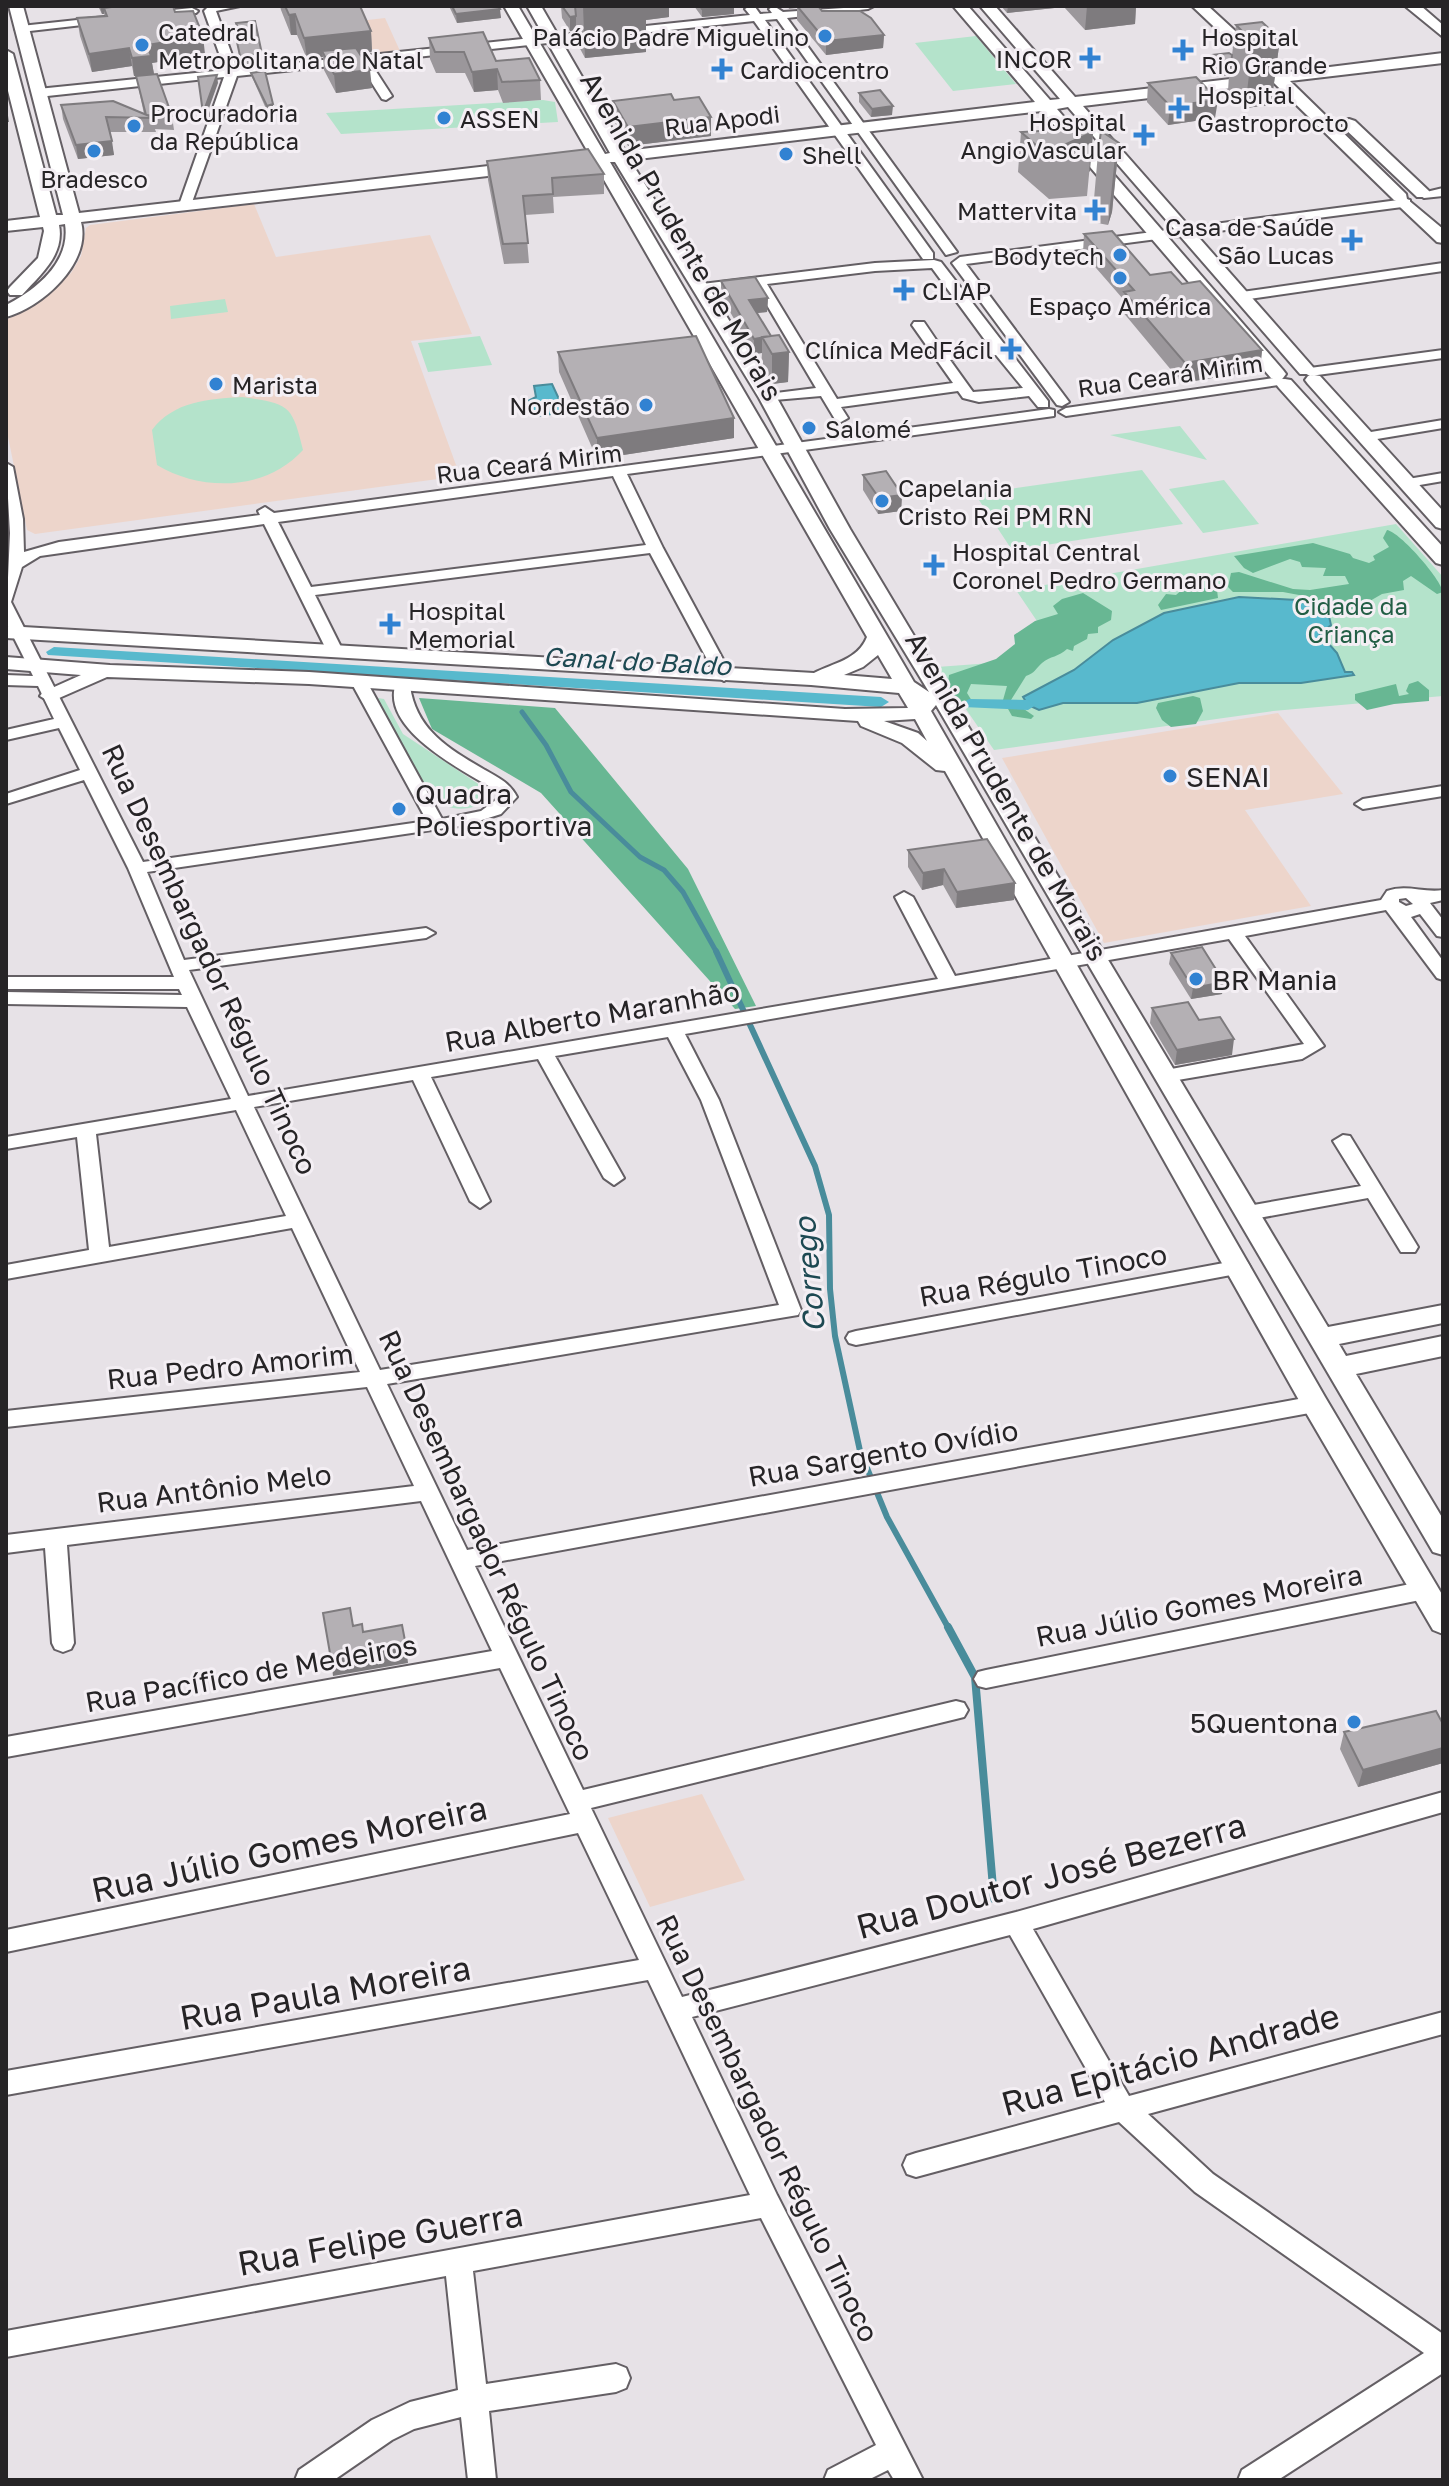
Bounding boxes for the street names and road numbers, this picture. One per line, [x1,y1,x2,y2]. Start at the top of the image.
street label: Avenida Prudente de Morais [574,66,790,406]
street label: Rua Apodi [662,99,782,141]
street label: Rua Ceará Mirim [1076,348,1264,402]
street label: Rua Ceará Mirim [435,437,623,489]
street label: Avenida Prudente de Morais [899,626,1115,966]
street label: Rua Desembargador Régulo Tinoco [95,739,325,1179]
street label: Rua Alberto Maranhão [442,974,742,1058]
street label: Rua Régulo Tinoco [917,1237,1169,1313]
street label: Rua Desembargador Régulo Tinoco [372,1325,602,1765]
street label: Rua Pedro Amorim [105,1337,355,1395]
street label: Rua Sargento Ovídio [745,1413,1021,1493]
street label: Rua Antônio Melo [95,1457,333,1519]
street label: Rua Júlio Gomes Moreira [1033,1557,1365,1653]
street label: Rua Pacífico de Medeiros [83,1628,419,1718]
street label: Rua Júlio Gomes Moreira [88,1787,490,1909]
street label: Rua Doutor José Bezerra [852,1804,1250,1946]
street label: Rua Desembargador Régulo Tinoco [650,1909,886,2347]
street label: Rua Paula Moreira [176,1947,474,2037]
street label: Rua Epitácio Andrade [997,1995,1343,2123]
street label: Rua Felipe Guerra [234,2193,526,2283]

